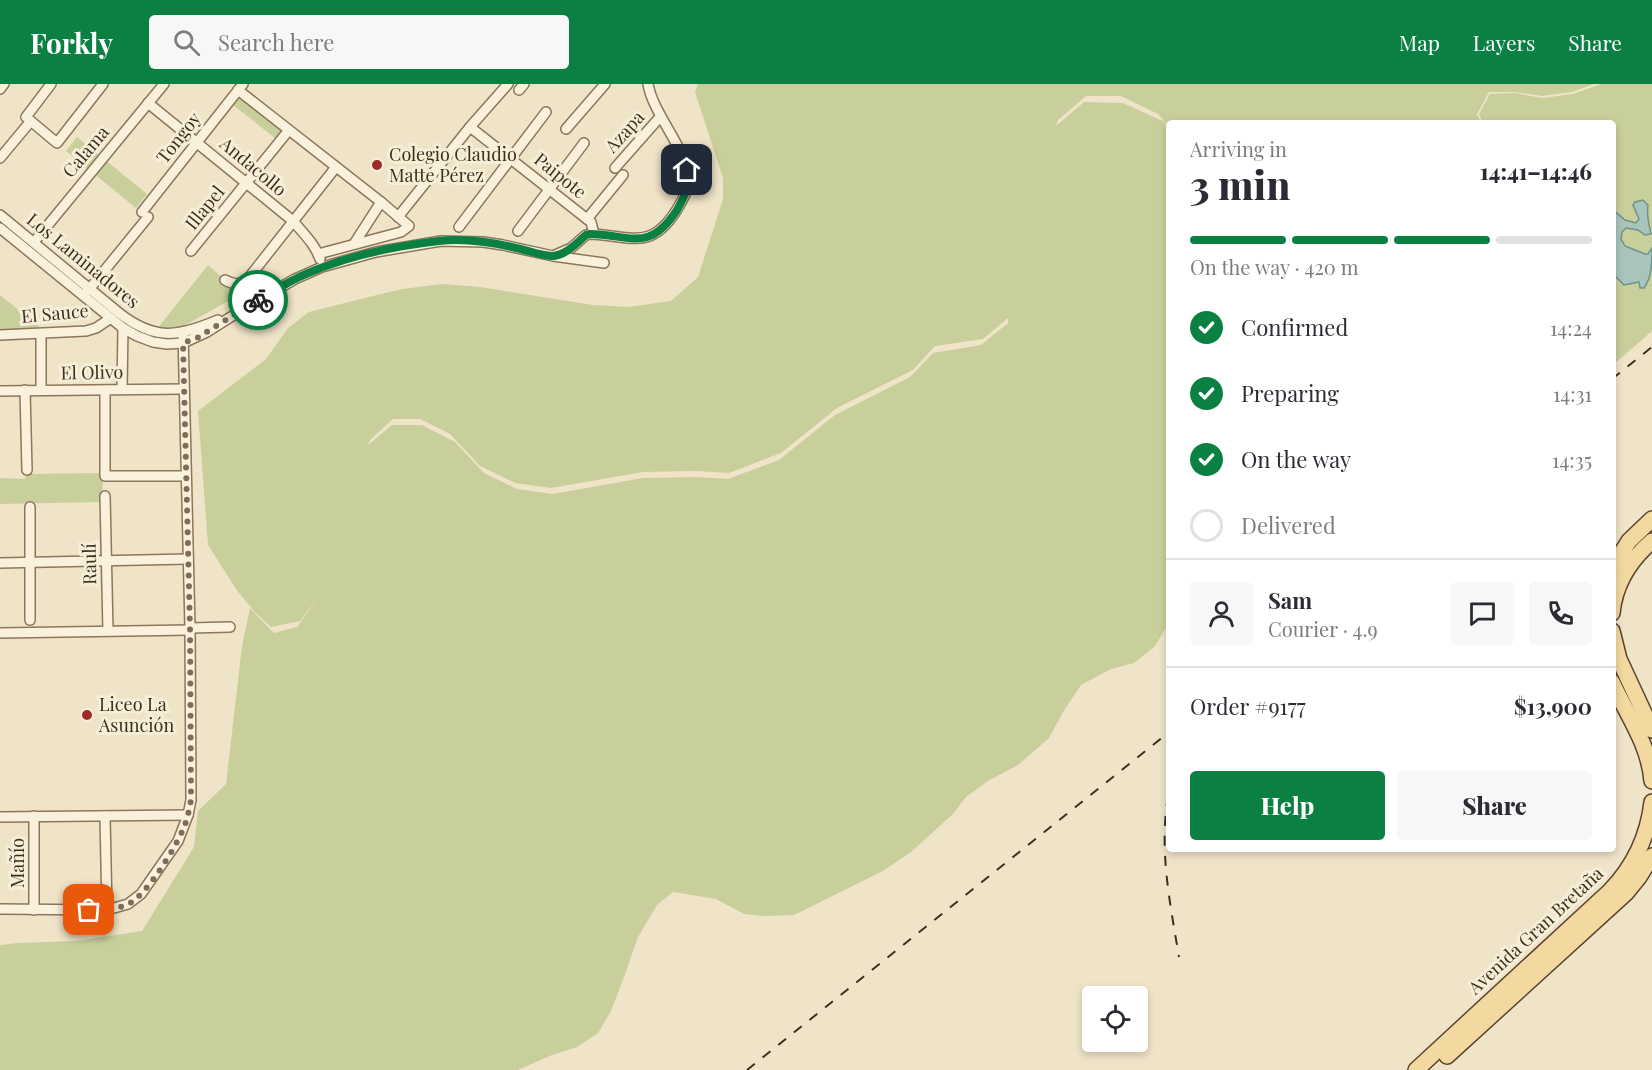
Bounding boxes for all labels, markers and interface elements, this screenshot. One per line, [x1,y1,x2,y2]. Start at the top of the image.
search box [149,15,569,69]
text: Forkly [30,24,113,61]
icon: search [170,26,203,59]
text: Search here [218,27,334,57]
text: Map [1399,28,1440,56]
text: Layers [1473,28,1535,56]
text: Share [1568,28,1622,56]
street label: Azapa [599,105,649,158]
street label: Tongoy [151,107,206,168]
street label: Calama [57,120,114,182]
street label: Andacollo [215,131,292,201]
text: Arriving in [1190,135,1287,162]
place label: Colegio Claudio Matte Pérez [389,142,517,187]
pin [661,144,712,195]
street label: Paipote [530,147,592,204]
icon: home [670,153,703,186]
text: 14:41–14:46 [1480,156,1592,186]
marker: Colegio Claudio Matte Pérez [370,158,384,172]
text: 3 min [1190,158,1290,210]
street label: Illapel [179,180,229,234]
street label: Los Laminadores [22,207,145,313]
text: On the way · 420 m [1190,253,1359,280]
courier [228,270,288,330]
icon: bike [242,284,275,317]
street label: El Sauce [20,298,90,328]
icon: check [1190,311,1223,344]
text: Confirmed [1241,312,1348,342]
text: 14:24 [1550,314,1592,341]
street label: El Olivo [60,359,124,385]
icon: check [1190,377,1223,410]
text: Preparing [1241,378,1339,408]
text: 14:31 [1553,380,1592,407]
icon: check [1190,443,1223,476]
text: On the way [1241,444,1351,474]
text: 14:35 [1552,446,1592,473]
text: Delivered [1241,510,1336,540]
street label: Raulí [77,543,101,585]
button: person [1190,582,1253,645]
button: chat [1451,582,1514,645]
button: phone [1529,582,1592,645]
text: Sam [1268,585,1312,615]
text: Courier · 4.9 [1268,615,1378,642]
text: Order #9177 [1190,691,1306,721]
text: $13,900 [1514,691,1592,721]
place label: Liceo La Asunción [98,692,174,737]
marker: Liceo La Asunción [80,708,94,722]
button: Help [1190,771,1385,840]
button: Share [1397,771,1592,840]
street label: Mañío [5,838,29,888]
street label: Avenida Gran Bretaña [1462,861,1608,1000]
pin [63,884,114,935]
icon: bag [72,893,105,926]
map controls [1082,986,1148,1052]
button: locate [1082,986,1148,1052]

